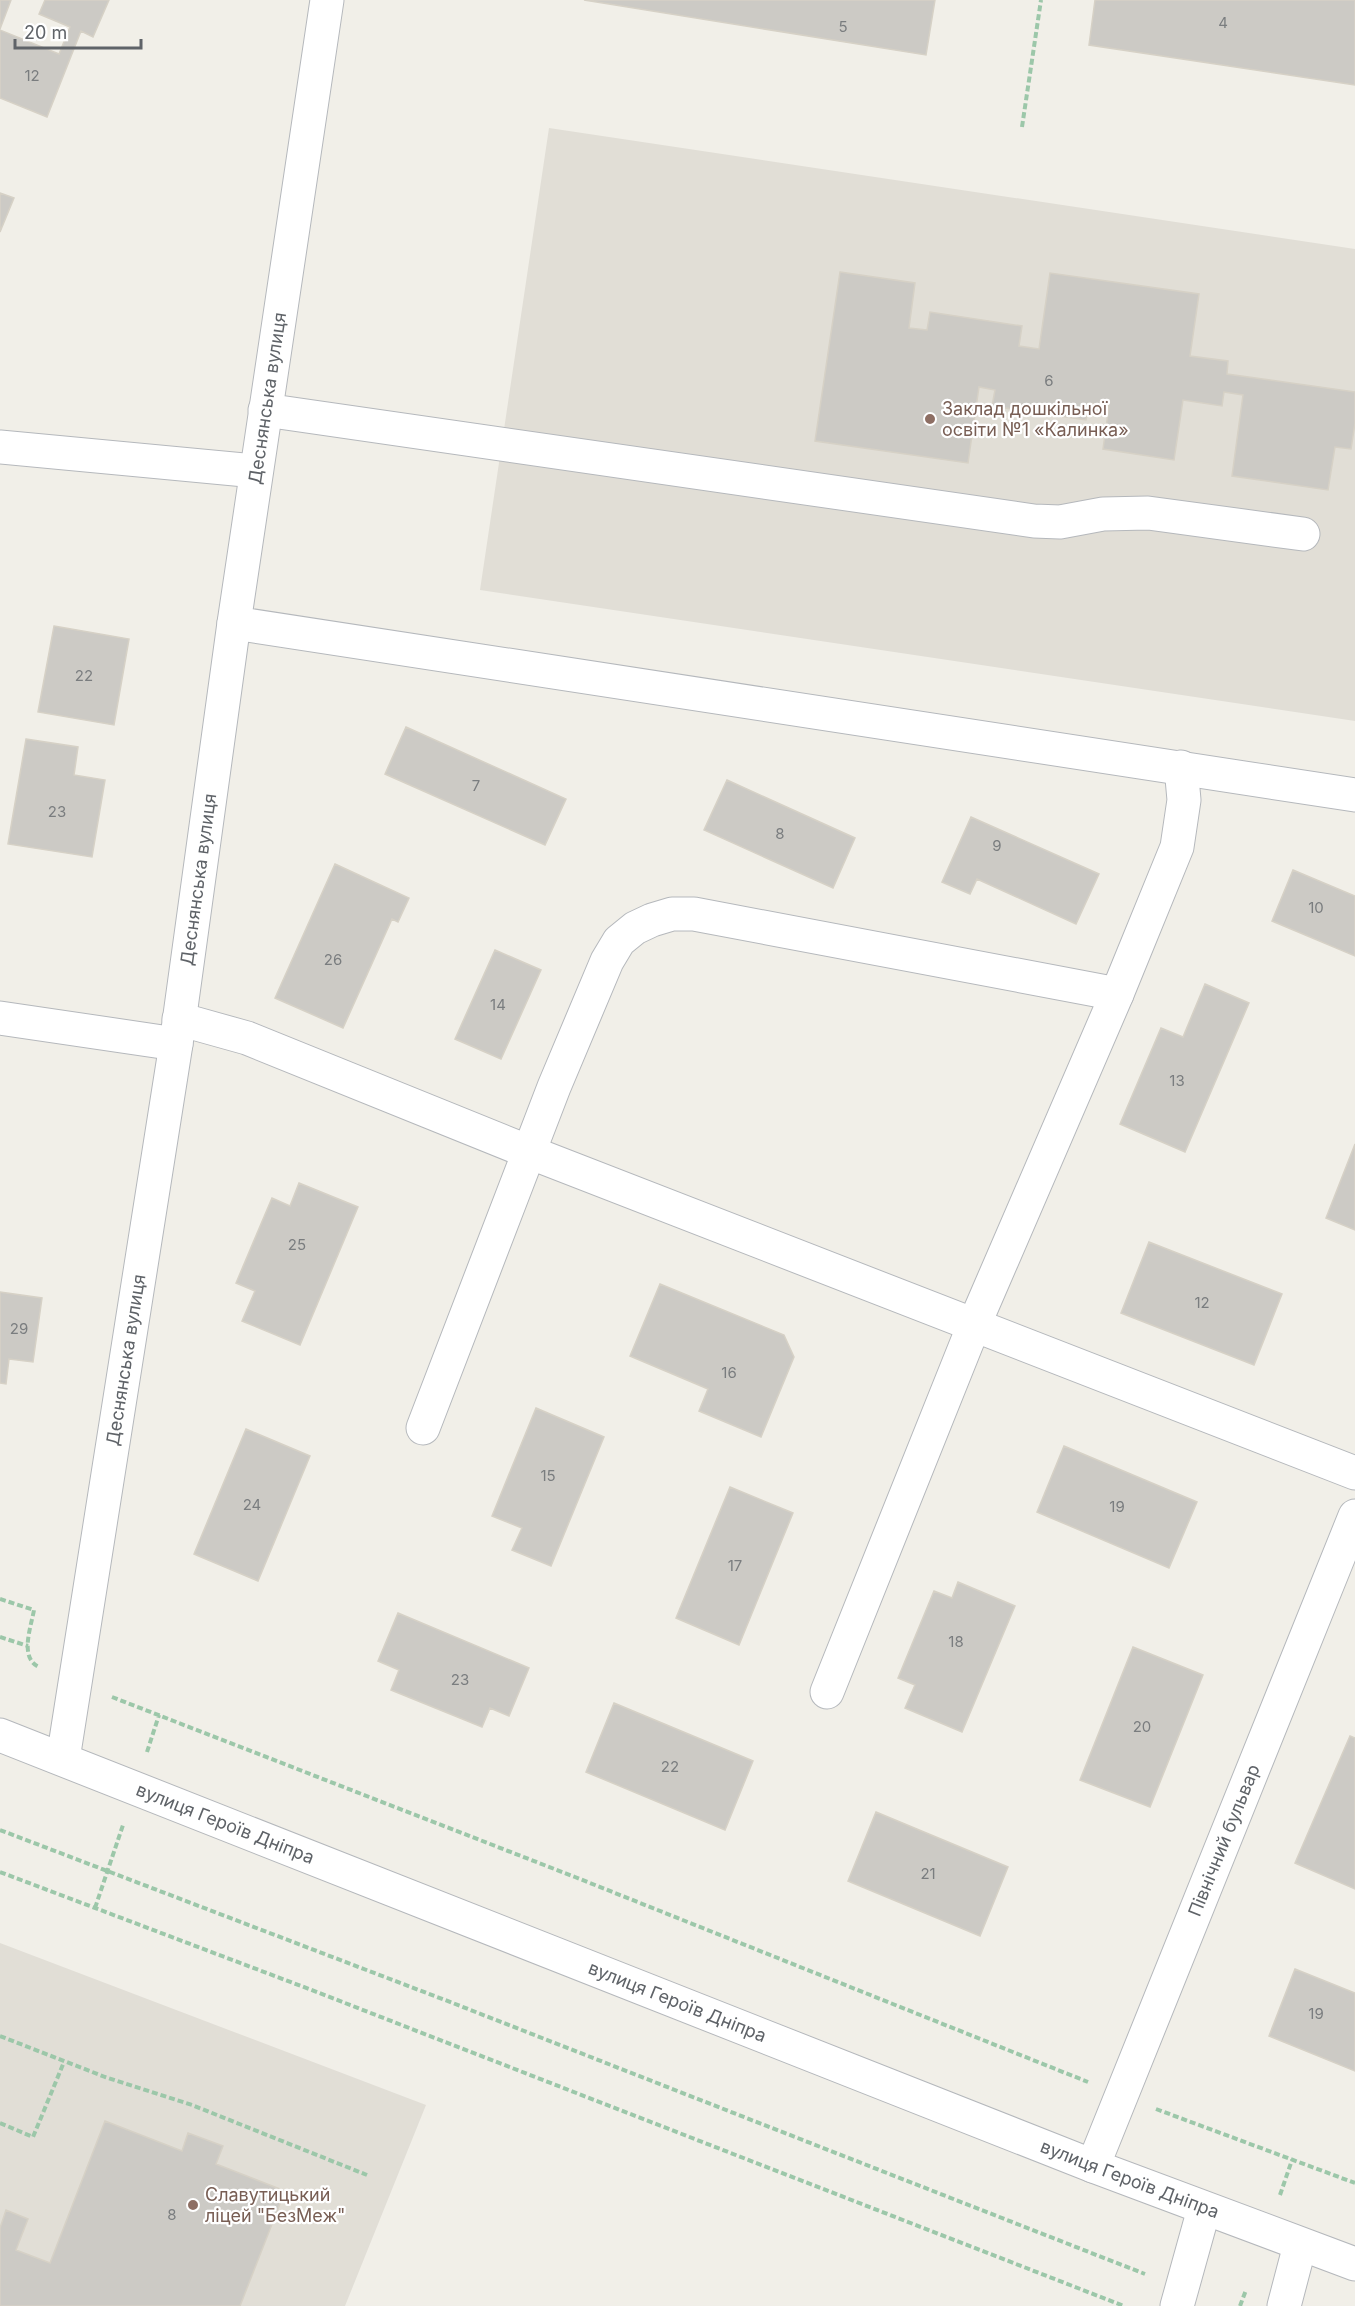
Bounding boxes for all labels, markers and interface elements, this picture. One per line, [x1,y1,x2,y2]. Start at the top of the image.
scale bar [15,12,141,50]
house number: 4 [1218,13,1228,32]
house number: 5 [838,17,848,36]
text: 20 m [24,22,67,43]
house number: 12 [24,66,40,85]
street label: Деснянська вулиця [244,311,290,486]
house number: 6 [1044,371,1054,390]
place label: Заклад дошкільної освіти №1 «Калинка» [942,398,1129,440]
marker: Заклад дошкільної освіти №1 «Калинка» [923,412,937,426]
house number: 22 [75,666,93,685]
house number: 7 [472,776,480,795]
street label: Деснянська вулиця [176,792,220,967]
house number: 23 [48,802,66,821]
house number: 8 [775,824,785,843]
house number: 9 [992,836,1002,855]
house number: 10 [1308,898,1324,917]
house number: 26 [324,950,342,969]
house number: 14 [490,995,506,1014]
house number: 13 [1169,1071,1185,1090]
house number: 25 [288,1235,306,1254]
street label: Деснянська вулиця [102,1273,149,1447]
house number: 12 [1194,1293,1210,1312]
house number: 29 [10,1319,28,1338]
house number: 16 [721,1363,737,1382]
house number: 15 [540,1466,556,1485]
house number: 24 [243,1495,261,1514]
house number: 19 [1109,1497,1125,1516]
house number: 17 [728,1556,742,1575]
house number: 18 [948,1632,964,1651]
house number: 23 [451,1670,469,1689]
house number: 20 [1133,1717,1151,1736]
house number: 22 [661,1757,679,1776]
street label: Північний бульвар [1184,1761,1264,1919]
street label: вулиця Героїв Дніпра [133,1779,317,1868]
house number: 21 [920,1864,936,1883]
street label: вулиця Героїв Дніпра [585,1957,769,2046]
house number: 19 [1308,2004,1324,2023]
street label: вулиця Героїв Дніпра [1038,2135,1222,2222]
place label: Славутицький ліцей "БезМеж" [205,2184,345,2226]
marker: Славутицький ліцей "БезМеж" [186,2198,200,2212]
house number: 8 [167,2205,177,2224]

